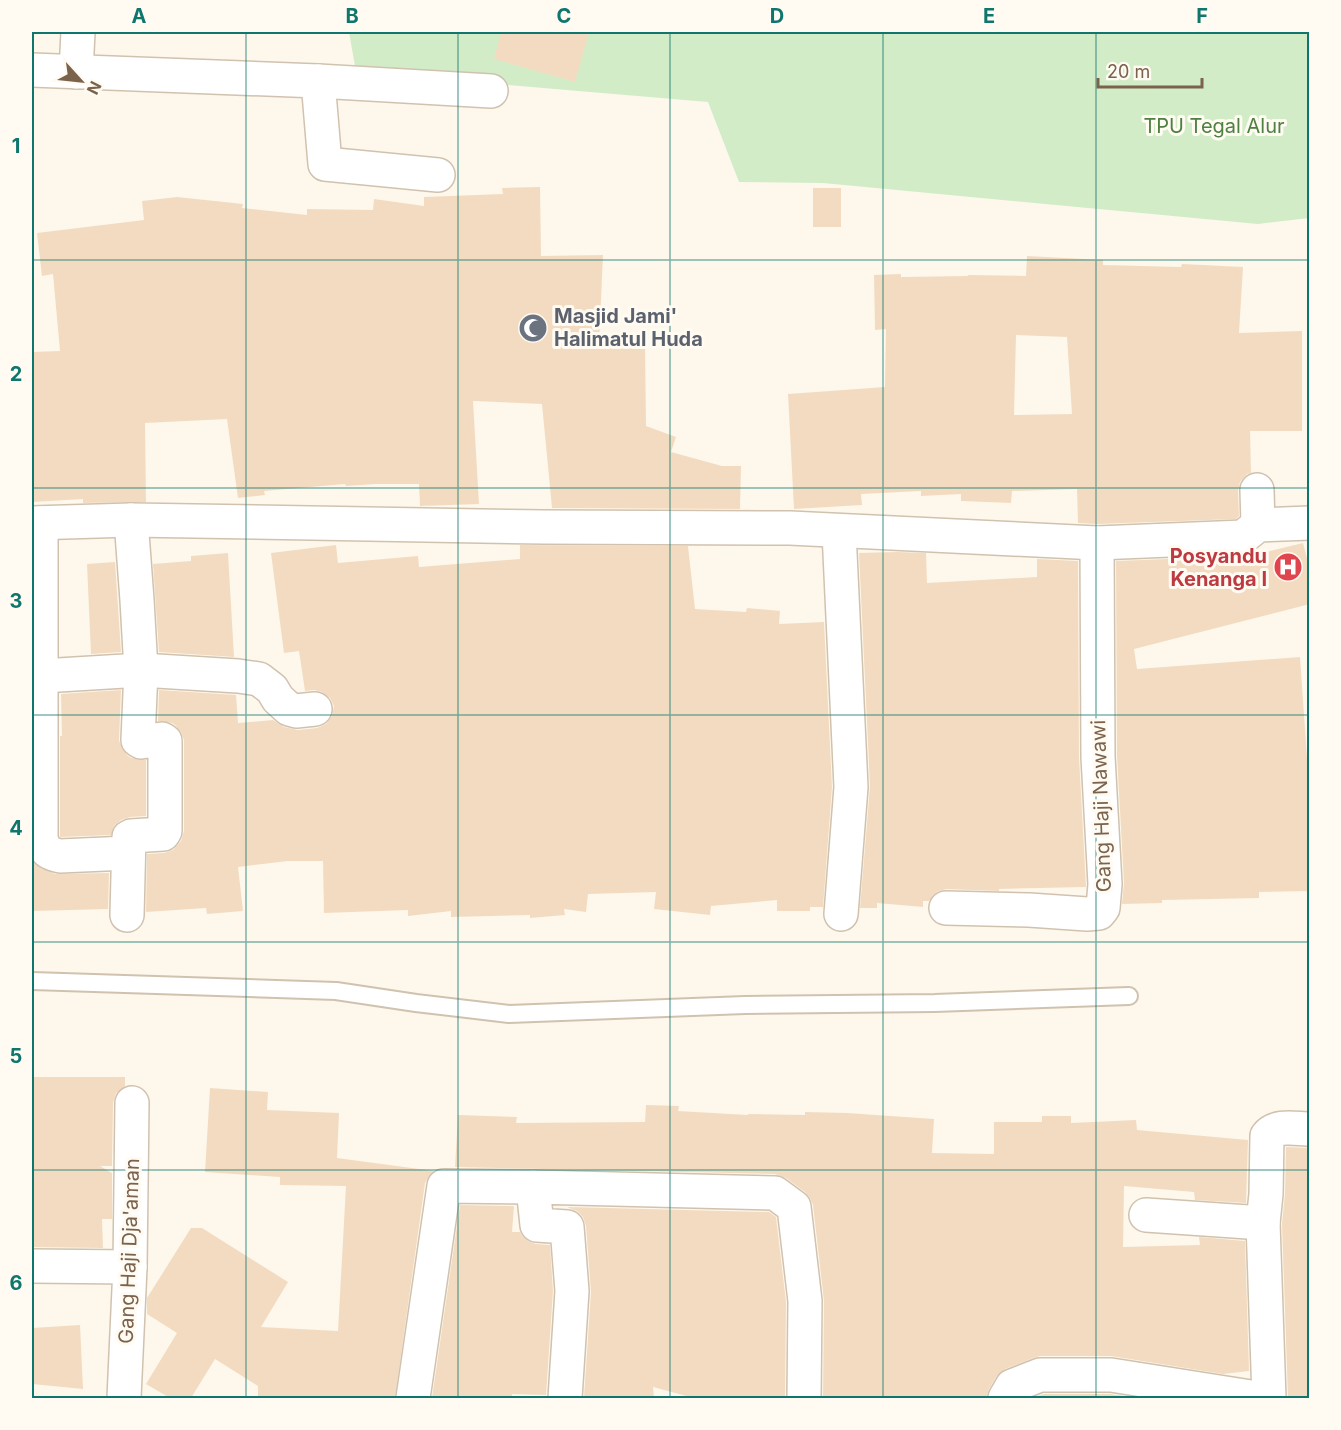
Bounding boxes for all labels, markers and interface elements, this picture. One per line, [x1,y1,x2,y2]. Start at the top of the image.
text: A [132,4,147,28]
text: B [345,4,359,28]
text: C [557,4,571,28]
text: D [770,4,784,28]
text: E [983,4,995,28]
text: F [1196,4,1208,28]
north arrow [51,51,111,111]
scale bar [1098,51,1202,89]
text: 20 m [1107,61,1150,82]
text: N [83,78,106,98]
park label: TPU Tegal Alur [1143,114,1285,138]
text: 1 [12,134,20,158]
place label: Masjid Jami' Halimatul Huda [554,304,703,351]
mosque icon: Masjid Jami' Halimatul Huda [517,312,549,344]
text: 2 [10,362,22,386]
place label: Posyandu Kenanga I [1170,544,1267,591]
hospital icon: Posyandu Kenanga I [1272,551,1304,583]
text: 3 [10,589,22,613]
street label: Gang Haji Nawawi [1086,719,1116,893]
text: 4 [9,816,23,840]
text: 5 [10,1044,22,1068]
street label: Gang Haji Dja'aman [114,1158,144,1344]
text: 6 [10,1271,23,1295]

